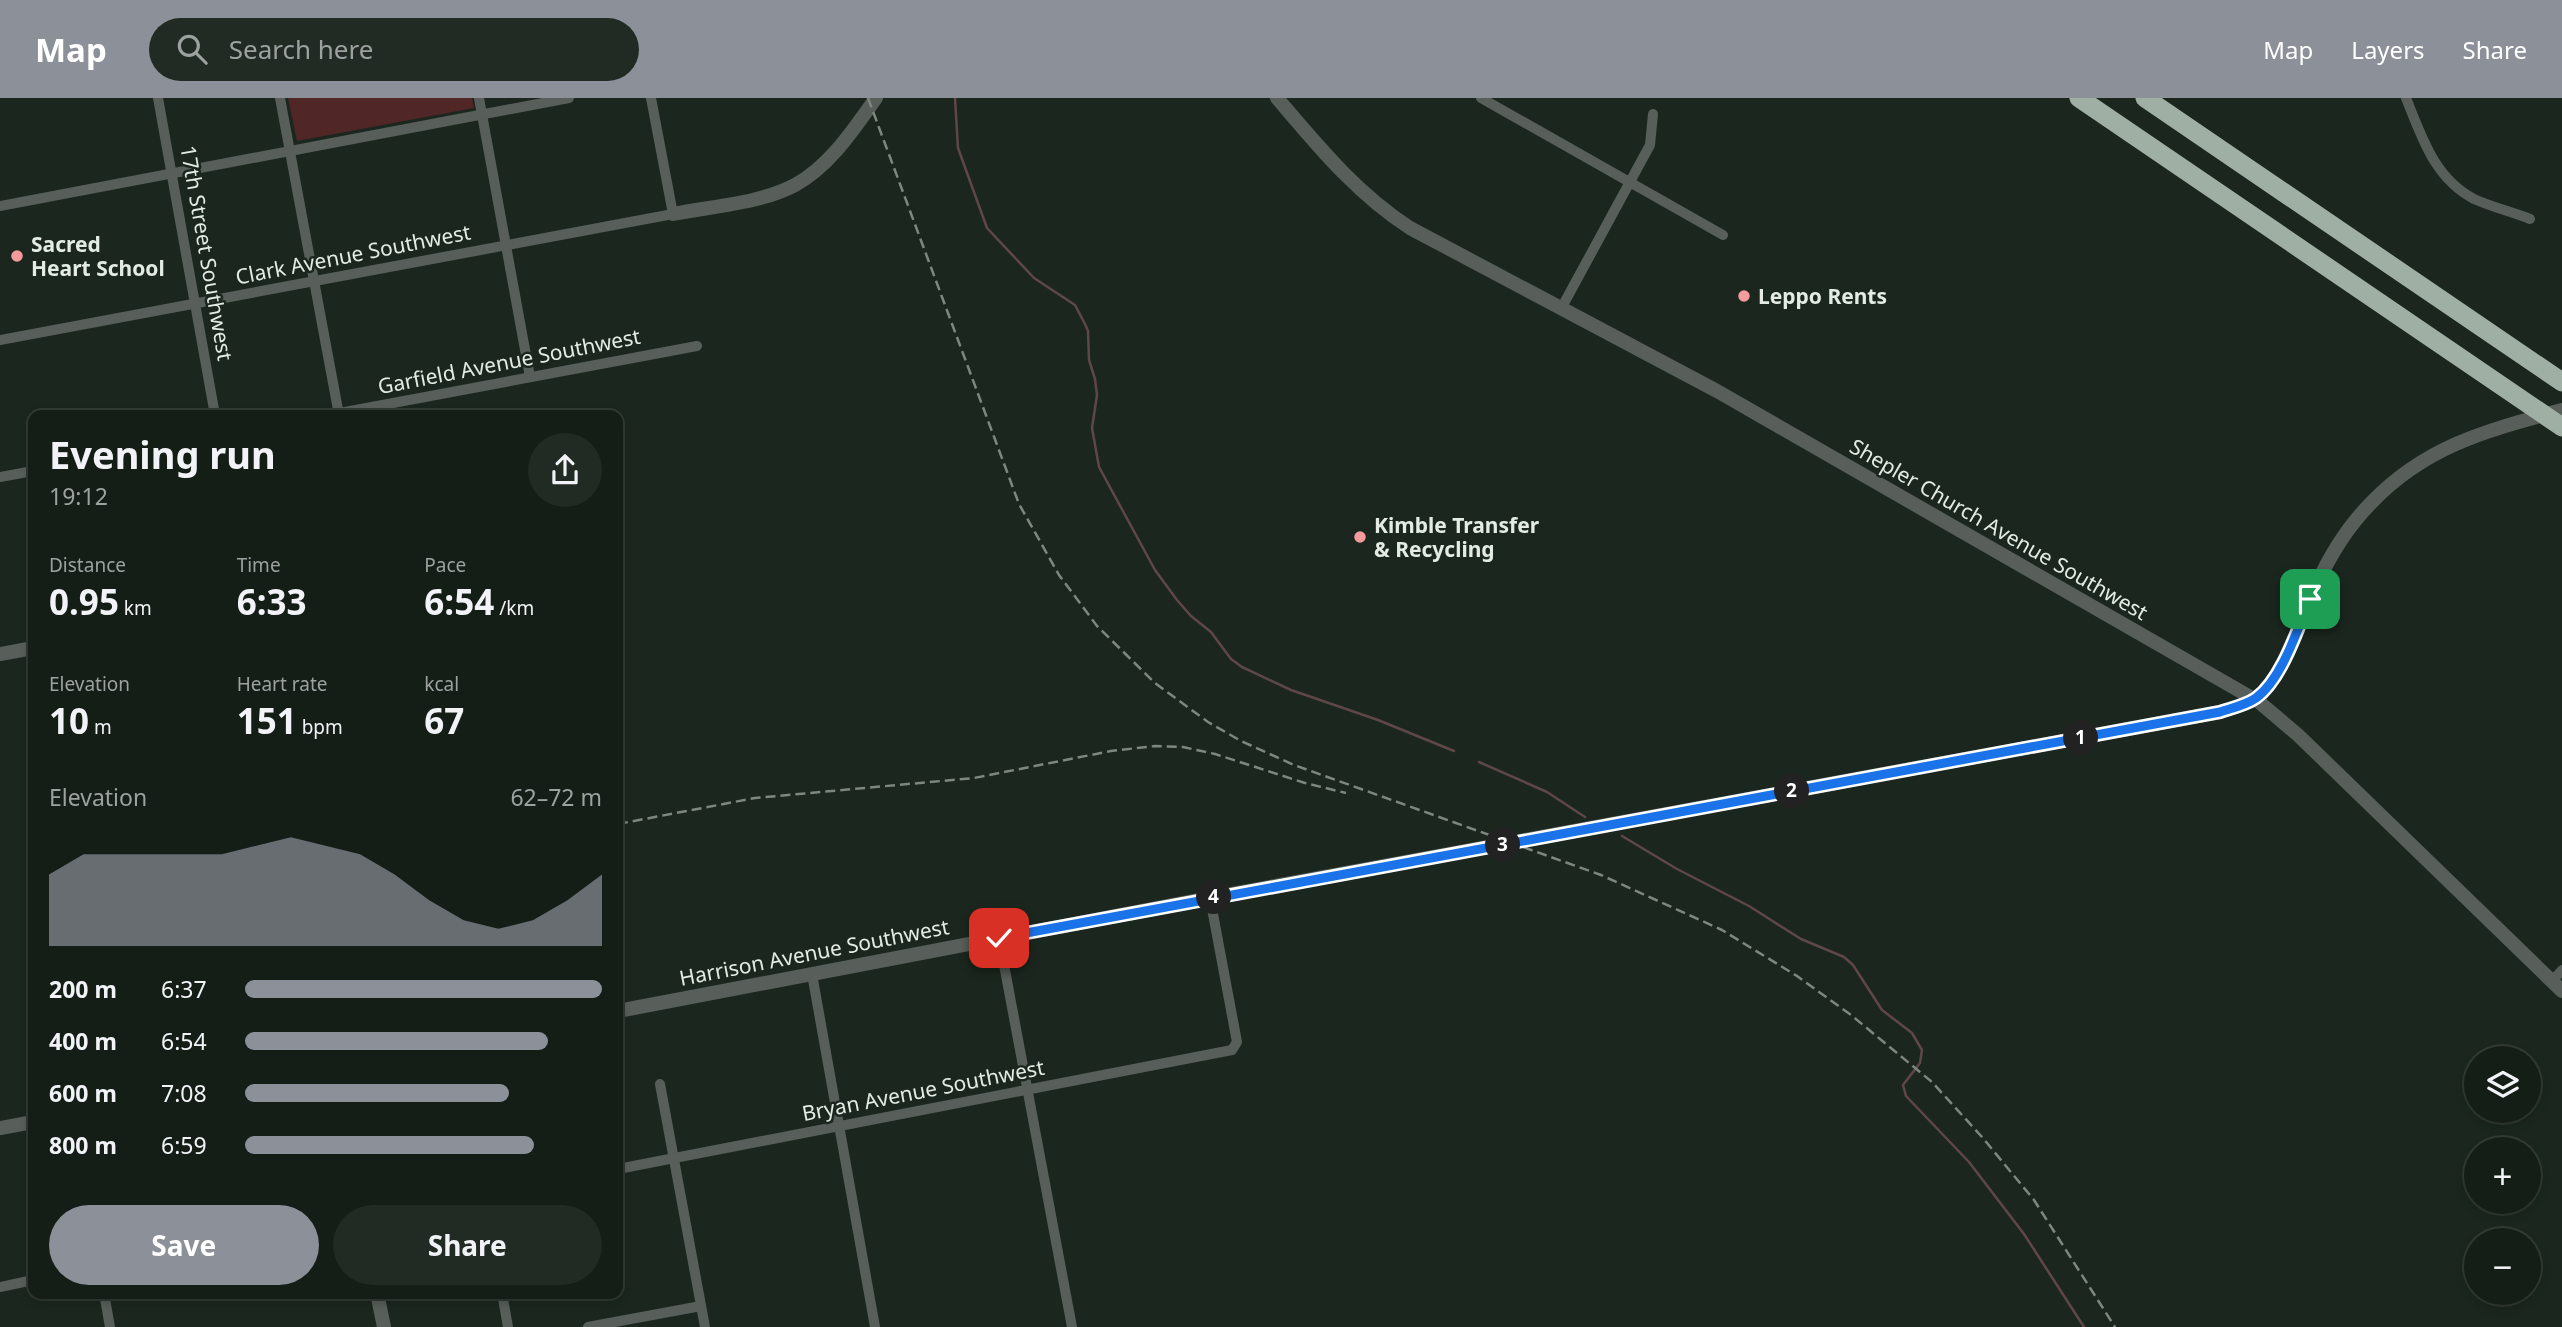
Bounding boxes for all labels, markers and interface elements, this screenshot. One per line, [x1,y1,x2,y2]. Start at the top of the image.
search box [149,18,639,81]
text: Map [35,27,107,72]
icon: search [173,30,211,68]
text: Search here [229,31,373,67]
text: Map [2263,33,2313,66]
text: Layers [2351,33,2425,66]
text: Share [2463,33,2527,66]
street label: 17th Street Southwest [174,143,240,363]
street label: Clark Avenue Southwest [233,217,473,291]
place label: Sacred Heart School [31,230,165,282]
marker: Sacred Heart School [9,248,25,264]
place label: Leppo Rents [1758,282,1887,310]
marker: Leppo Rents [1736,288,1752,304]
street label: Garfield Avenue Southwest [375,322,643,400]
text: Evening run [49,428,276,480]
street label: Shepler Church Avenue Southwest [1845,432,2153,626]
button: share [528,433,602,507]
text: 19:12 [49,480,108,512]
place label: Kimble Transfer & Recycling [1374,511,1540,563]
marker: Kimble Transfer & Recycling [1352,529,1368,545]
text: Distance [49,552,126,578]
text: Time [237,552,281,578]
text: Pace [424,552,466,578]
pin [2280,569,2340,629]
text: 0.95 [49,578,119,625]
text: 6:33 [237,578,307,625]
text: 6:54 [424,578,494,625]
icon: arrive [2291,580,2329,618]
text: km [119,595,152,621]
text: /km [494,595,534,621]
text: Elevation [49,671,130,697]
text: Heart rate [237,671,327,697]
text: kcal [424,671,459,697]
text: 10 [49,697,89,744]
text: 151 [237,697,297,744]
text: 67 [424,697,464,744]
text: m [89,714,112,740]
text: bpm [297,714,343,740]
pin: 1 [2064,720,2098,756]
text: 1 [2075,724,2086,750]
pin: 2 [1774,774,1810,808]
text: 2 [1786,777,1797,803]
text: Elevation [49,781,147,813]
text: 62–72 m [510,781,602,813]
pin: 3 [1486,828,1520,862]
text: 3 [1497,831,1508,857]
pin: 4 [1196,880,1232,914]
text: 4 [1208,883,1219,909]
pin [969,908,1029,968]
street label: Harrison Avenue Southwest [677,912,952,992]
icon: check [980,919,1018,957]
text: 200 m [49,973,117,1005]
text: 6:37 [161,973,207,1005]
text: 400 m [49,1025,117,1057]
text: 6:54 [161,1025,207,1057]
map controls [2464,1046,2541,1305]
button: layers [2464,1046,2541,1123]
street label: Bryan Avenue Southwest [799,1053,1047,1127]
text: 600 m [49,1077,117,1109]
text: 7:08 [161,1077,207,1109]
text: 800 m [49,1129,117,1161]
text: 6:59 [161,1129,207,1161]
button: + [2464,1137,2541,1214]
button: Save [49,1205,319,1285]
button: Share [333,1205,602,1285]
button: − [2464,1228,2541,1305]

